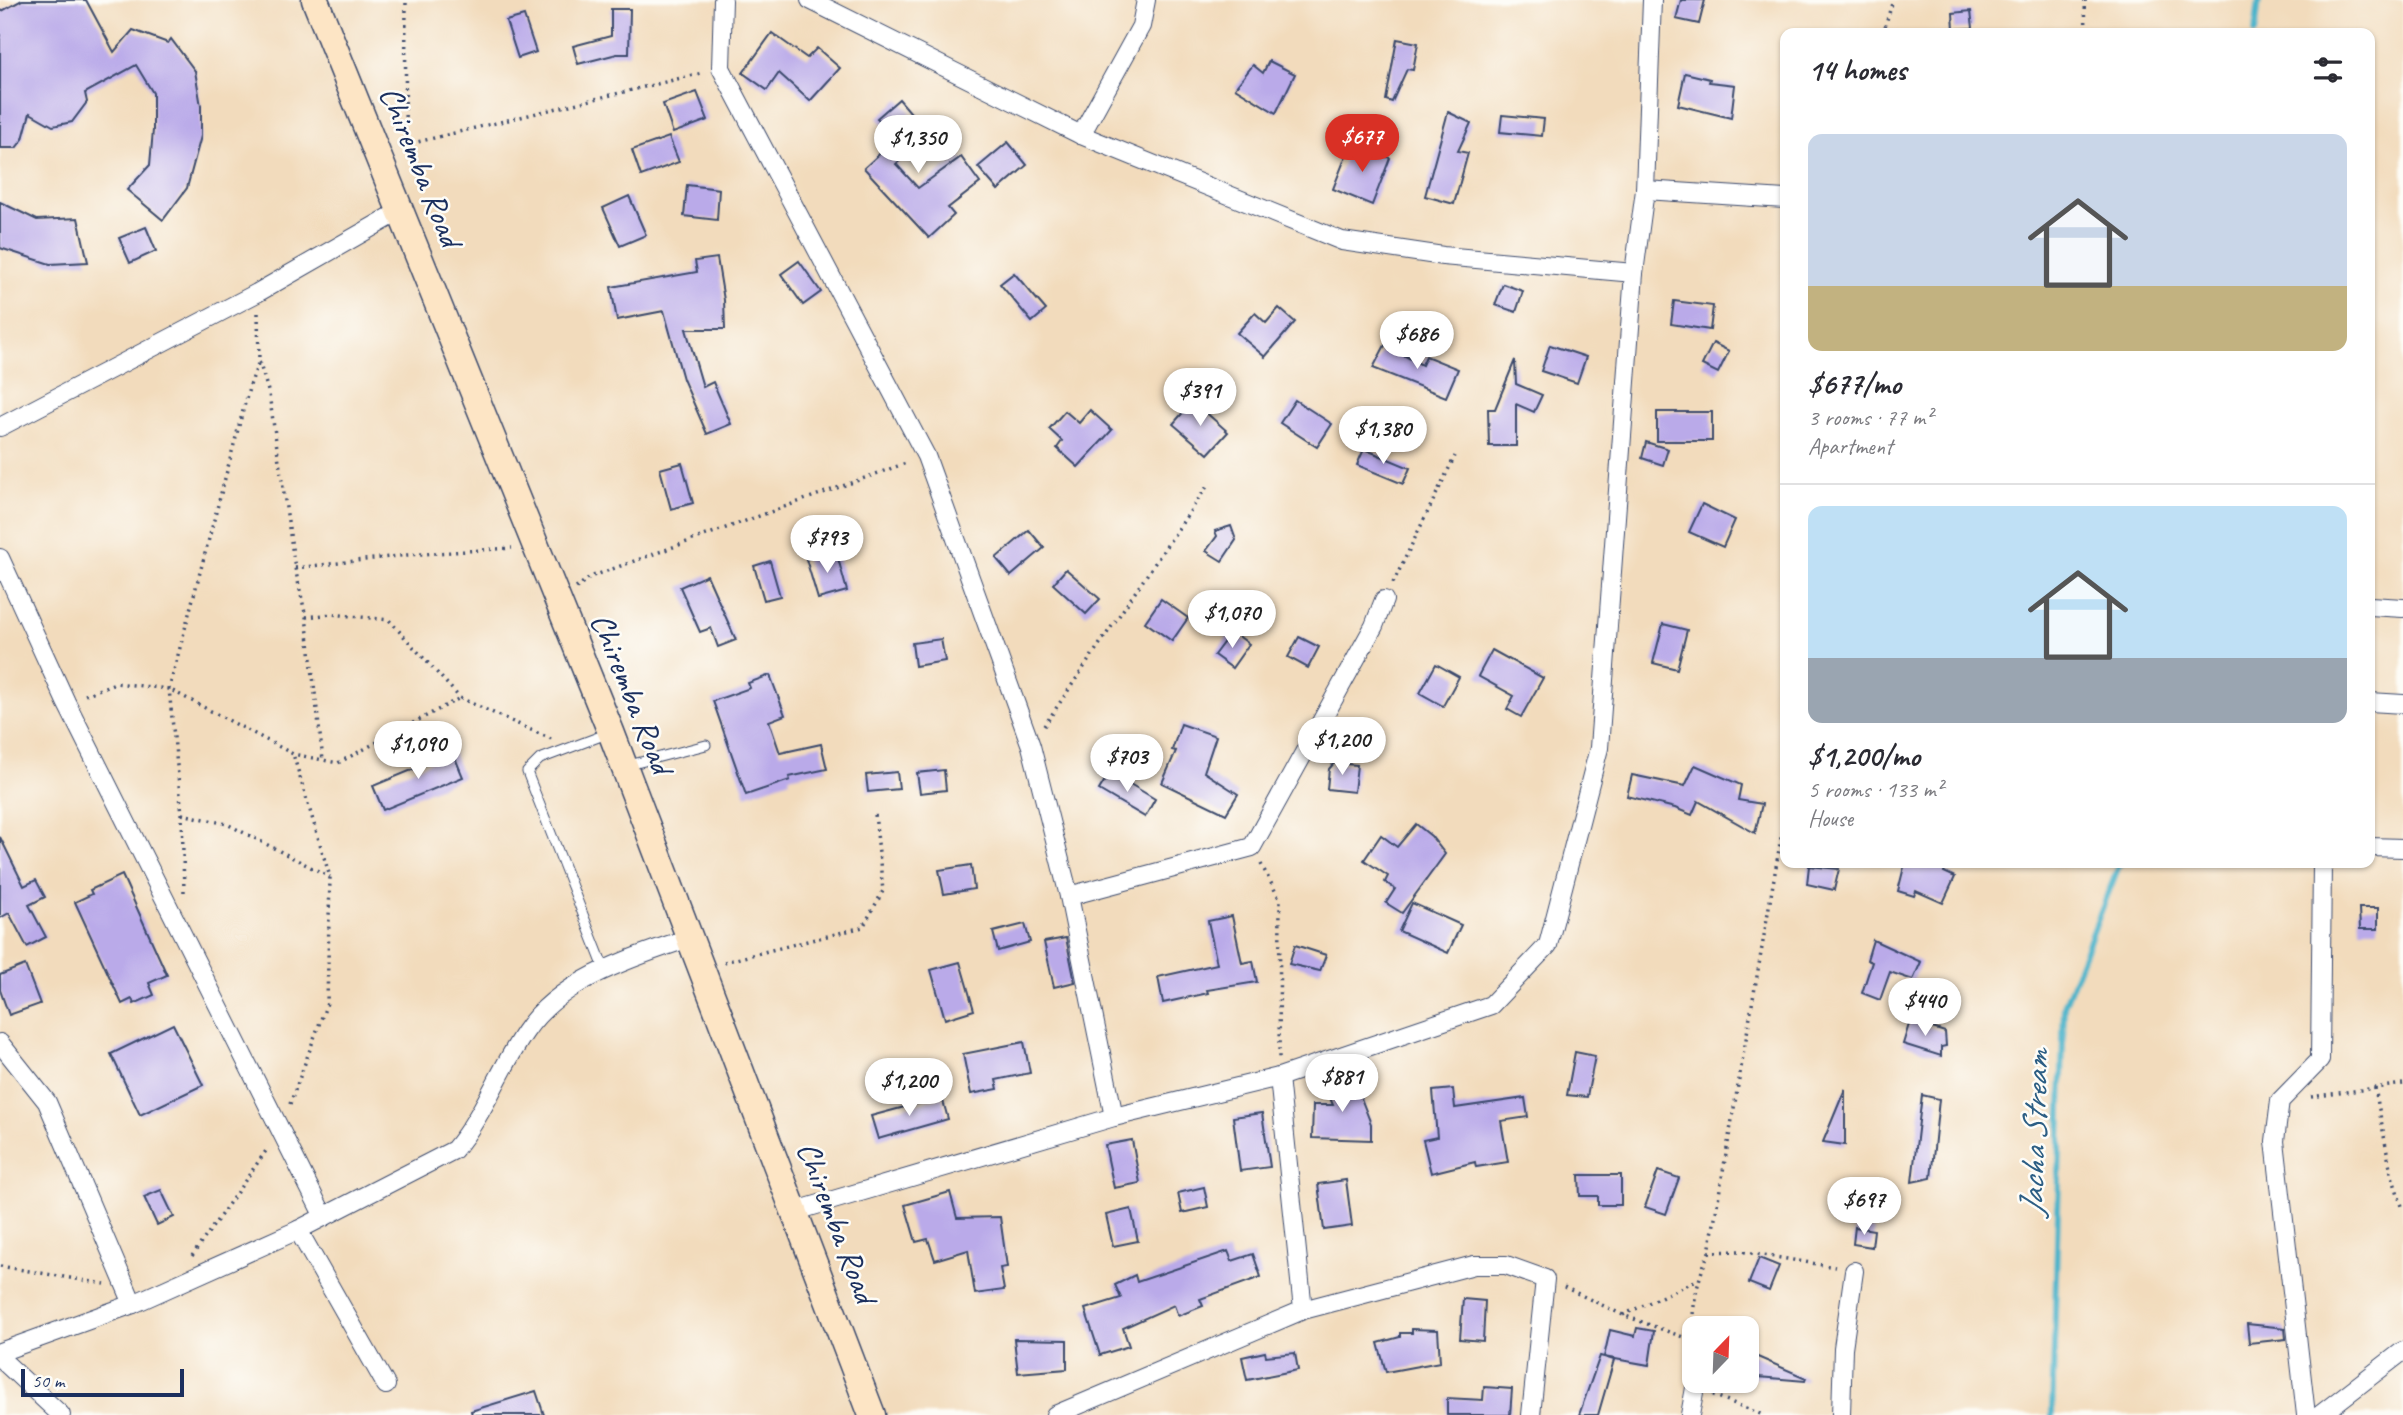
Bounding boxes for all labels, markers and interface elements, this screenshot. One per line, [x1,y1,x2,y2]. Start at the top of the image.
text: 14 homes [1808,51,1906,89]
icon: filters [2309,51,2347,89]
street label: Chiremba Road [370,80,474,257]
pin: $677 [1321,114,1403,174]
pin: $1,350 [861,116,975,175]
text: $677 [1341,122,1383,151]
text: $1,350 [890,123,946,152]
icon: home [2015,180,2141,306]
pin: $686 [1376,312,1458,371]
text: $686 [1396,319,1438,348]
text: $677/mo [1808,365,1901,403]
pin: $391 [1159,368,1241,428]
text: $391 [1179,376,1221,405]
text: 3 rooms · 77 m² [1808,403,1932,432]
pin: $1,380 [1326,406,1440,466]
text: $1,380 [1355,414,1411,443]
text: Apartment [1808,432,1893,461]
pin: $793 [786,516,868,575]
text: $793 [806,523,848,552]
icon: home [2015,552,2141,678]
pin: $1,070 [1175,590,1289,650]
text: $1,070 [1204,598,1260,627]
street label: Chiremba Road [581,607,685,784]
pin: $1,200 [1285,718,1399,777]
pin: $1,090 [361,722,475,781]
text: $1,200 [1314,725,1370,754]
text: $1,090 [390,729,446,758]
pin: $703 [1086,734,1168,794]
text: $1,200/mo [1808,737,1920,775]
text: $703 [1106,742,1148,771]
text: 5 rooms · 133 m² [1808,775,1943,804]
text: House [1808,804,1853,833]
pin: $440 [1884,978,1966,1038]
text: $440 [1904,986,1946,1015]
water label: Jacha Stream [2009,1046,2060,1220]
pin: $881 [1301,1054,1383,1114]
pin: $1,200 [852,1058,966,1118]
text: $881 [1321,1062,1363,1091]
text: $1,200 [881,1066,937,1095]
street label: Chiremba Road [787,1135,889,1313]
pin: $697 [1823,1178,1905,1237]
text: $697 [1843,1185,1885,1214]
north arrow [1682,1316,1759,1393]
map controls [1682,1316,1759,1393]
scale bar [21,1366,184,1398]
text: 50 m [32,1369,64,1393]

